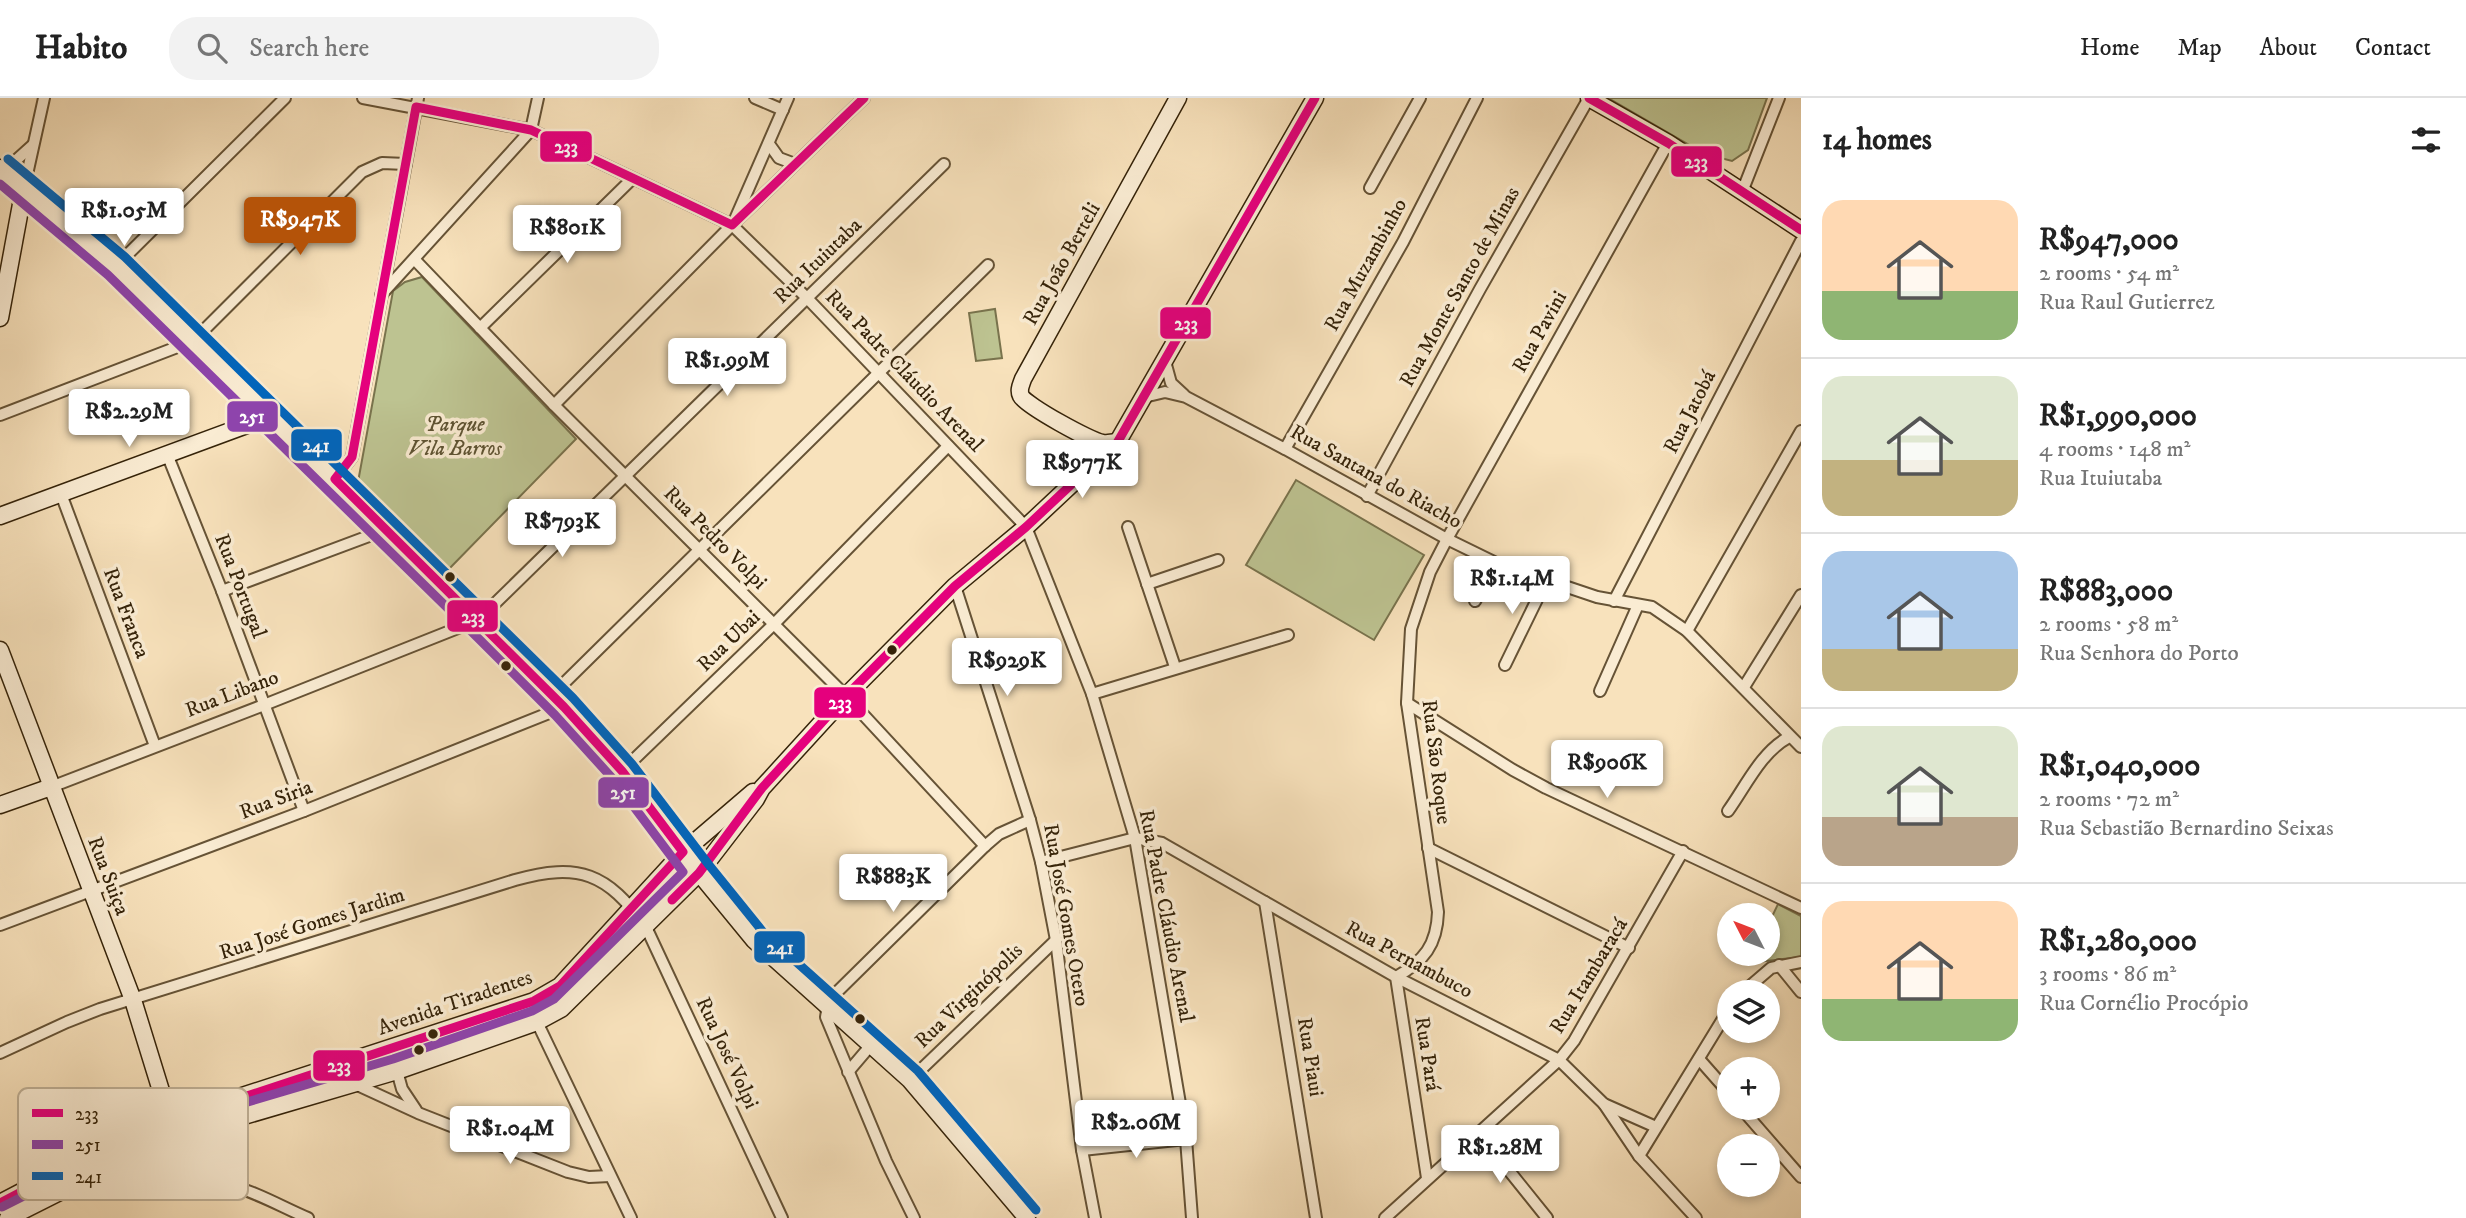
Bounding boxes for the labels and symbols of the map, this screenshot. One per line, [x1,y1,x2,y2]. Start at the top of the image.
line badge: 233 [539,130,593,163]
text: 233 [554,136,578,159]
line badge: 233 [1670,145,1723,178]
text: 233 [1684,151,1708,174]
street label: Rua Monte Santo de Minas [1394,182,1526,392]
pin: R$1.05M [59,188,189,248]
street label: Rua Muzambinho [1319,194,1413,336]
pin: R$947K [243,198,357,257]
street label: Rua João Berteli [1018,198,1106,330]
pin: R$801K [510,206,624,265]
street label: Rua Ituiutaba [768,212,868,309]
street label: Rua Padre Cláudio Arenal [820,284,989,458]
street label: Rua Pavini [1507,287,1573,377]
line badge: 233 [1159,306,1212,340]
text: 233 [1174,313,1198,336]
pin: R$1.99M [662,338,792,398]
street label: Rua Jatobá [1658,366,1722,458]
pin: R$2.29M [64,390,194,449]
line badge: 251 [226,400,279,433]
text: 251 [239,406,265,429]
park label: Parque Vila Barros [408,412,502,462]
street label: Rua Santana do Riacho [1286,419,1466,535]
line badge: 241 [290,428,343,462]
text: 241 [302,435,330,458]
pin: R$977K [1025,440,1139,500]
street label: Rua Pedro Volpi [658,481,772,595]
pin: R$793K [505,500,619,559]
street label: Rua Portugal [208,530,272,642]
pin: R$1.14M [1447,556,1577,616]
street label: Rua Franca [97,564,155,662]
unlabelled marker [443,570,457,584]
line badge: 233 [446,599,499,633]
street label: Rua Ubai [692,605,766,677]
text: 233 [461,606,485,629]
pin: R$929K [950,638,1064,698]
unlabelled marker [885,643,899,657]
unlabelled marker [499,659,513,673]
street label: Rua Libano [182,664,282,724]
line badge: 233 [813,686,867,719]
text: 233 [828,692,852,715]
street label: Rua São Roque [1415,698,1457,826]
pin: R$906K [1550,740,1664,800]
street label: Rua Siria [236,774,316,826]
line badge: 251 [597,776,650,809]
text: 251 [610,782,636,805]
street label: Rua Padre Cláudio Arenal [1133,807,1200,1025]
street label: Rua José Gomes Otero [1037,822,1095,1008]
street label: Rua Suiça [81,833,135,919]
pin: R$883K [836,854,950,914]
street label: Rua José Gomes Jardim [216,882,408,966]
north arrow [1717,903,1780,966]
street label: Rua Itambaracá [1544,913,1634,1039]
street label: Rua Pernambuco [1341,915,1477,1005]
line badge: 241 [753,930,806,964]
text: 241 [766,937,794,960]
street label: Rua Virginópolis [910,938,1028,1054]
street label: Avenida Tiradentes [374,964,536,1042]
street label: Rua José Volpi [690,993,764,1113]
unlabelled marker [853,1012,867,1026]
street label: Rua Pará [1408,1015,1446,1093]
street label: Rua Piaui [1291,1016,1329,1098]
unlabelled marker [426,1027,440,1041]
unlabelled marker [412,1043,426,1057]
line badge: 233 [312,1049,366,1082]
text: 233 [327,1055,351,1078]
legend [18,1088,248,1200]
pin: R$2.06M [1071,1100,1201,1160]
text: 233 [75,1103,99,1126]
pin: R$1.04M [445,1107,575,1166]
pin: R$1.28M [1435,1126,1565,1185]
text: 251 [75,1134,101,1157]
text: 241 [75,1166,102,1189]

